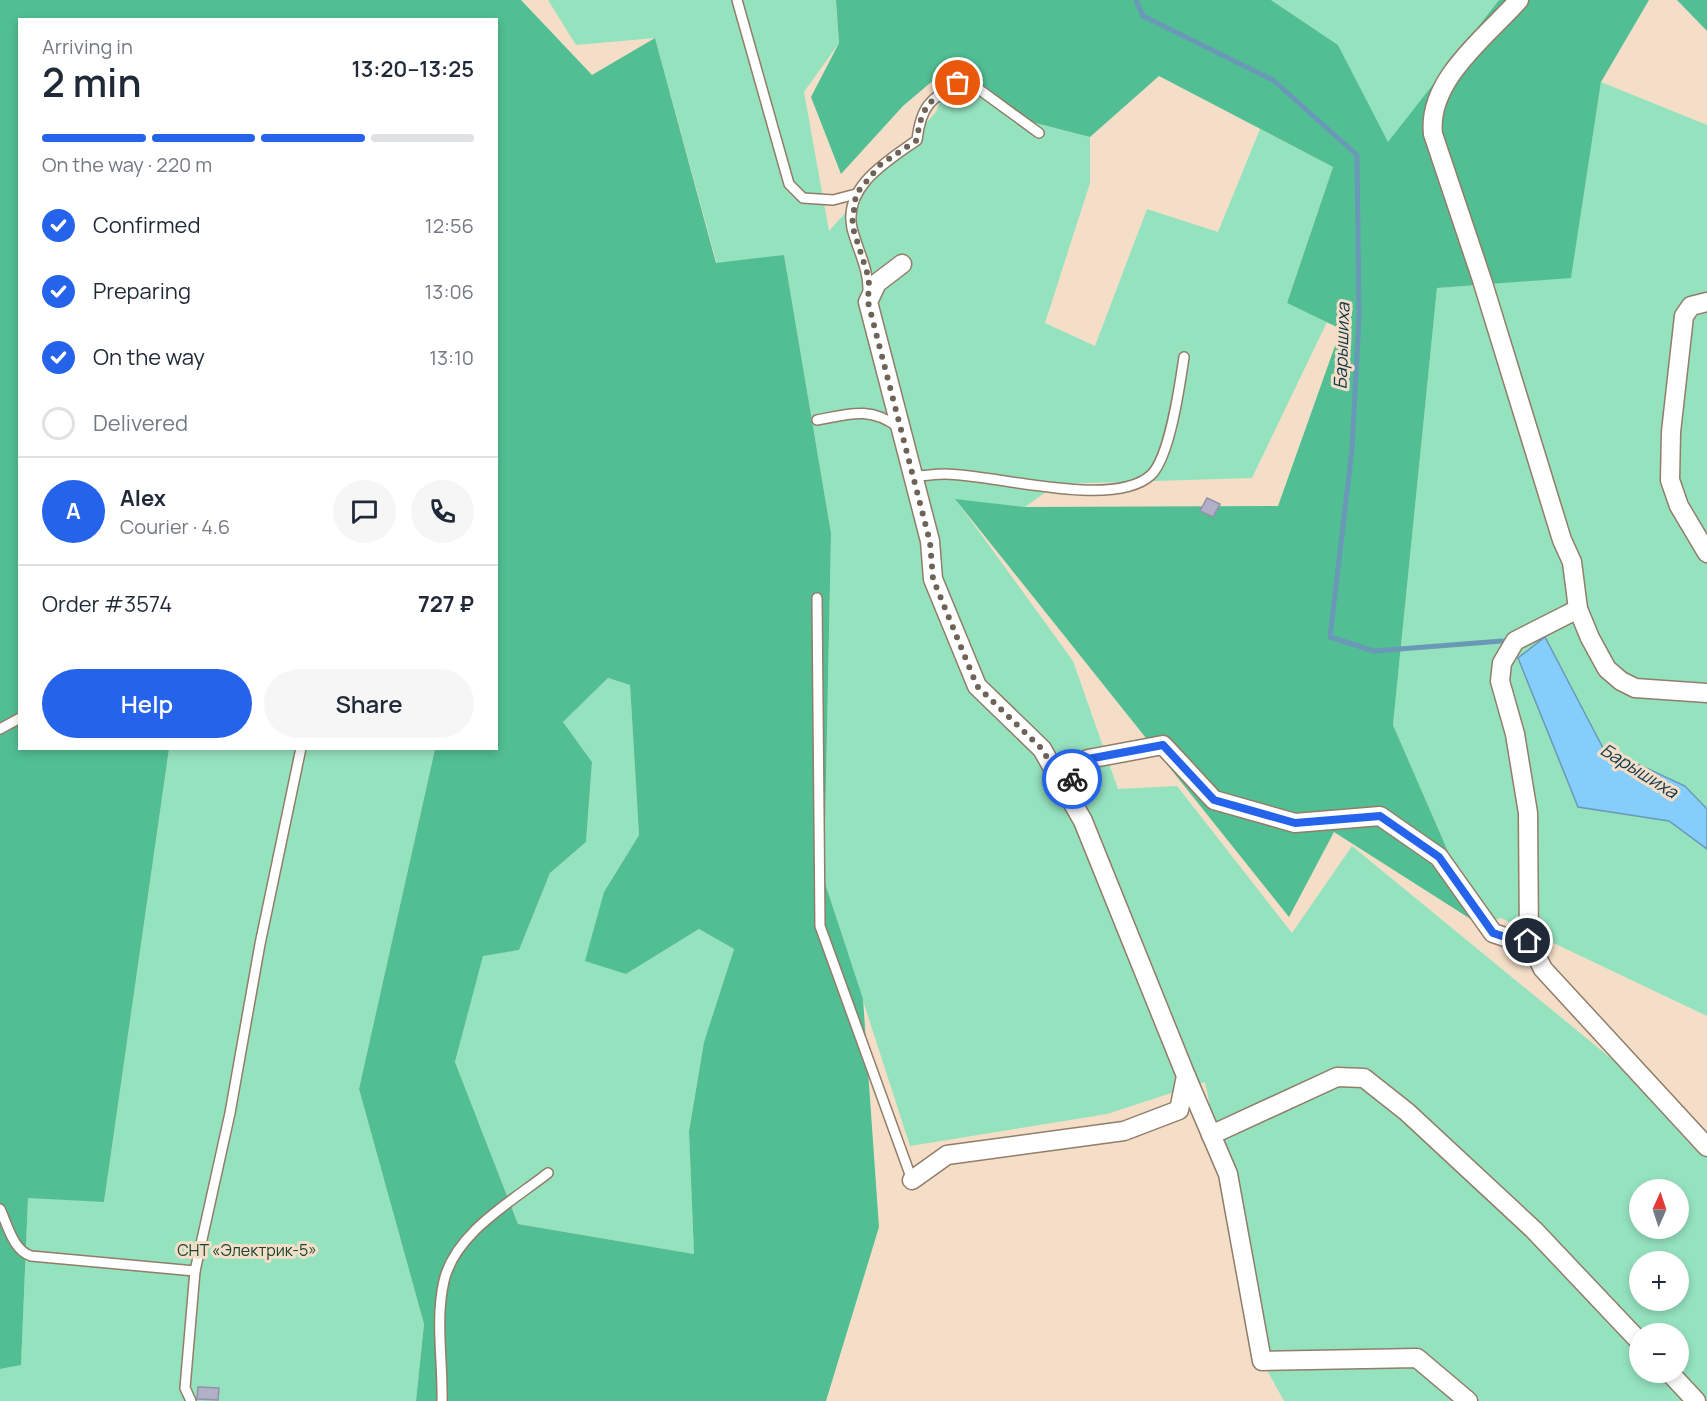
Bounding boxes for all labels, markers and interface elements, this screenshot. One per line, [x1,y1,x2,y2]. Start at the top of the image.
text: Arriving in [42,33,133,60]
text: 13:20–13:25 [351,54,474,84]
text: 2 min [42,55,141,109]
pin [932,57,983,108]
icon: bag [941,66,974,99]
text: On the way · 220 m [42,151,212,178]
icon: check [42,209,75,242]
text: Confirmed [93,210,201,240]
text: 12:56 [425,212,474,239]
icon: check [42,275,75,308]
text: Preparing [93,276,191,306]
text: 13:06 [425,278,474,305]
water label: Барышиха [1327,301,1355,390]
icon: check [42,341,75,374]
text: On the way [93,342,205,372]
text: 13:10 [429,344,474,371]
text: Delivered [93,408,188,438]
button: chat [333,480,396,543]
button: phone [411,480,474,543]
text: Alex [120,483,166,513]
text: A [66,496,81,526]
text: Courier · 4.6 [120,513,230,540]
text: Order #3574 [42,589,172,619]
text: 727 ₽ [418,589,474,619]
button: Help [42,669,252,738]
button: Share [264,669,474,738]
water label: Барышиха [1596,737,1683,804]
courier [1042,749,1102,809]
icon: bike [1056,763,1089,796]
pin [1502,915,1553,966]
icon: home [1511,924,1544,957]
north arrow [1629,1179,1689,1239]
map controls [1629,1179,1689,1383]
park label: СНТ «Электрик-5» [177,1239,317,1261]
button: + [1629,1251,1689,1311]
button: − [1629,1323,1689,1383]

